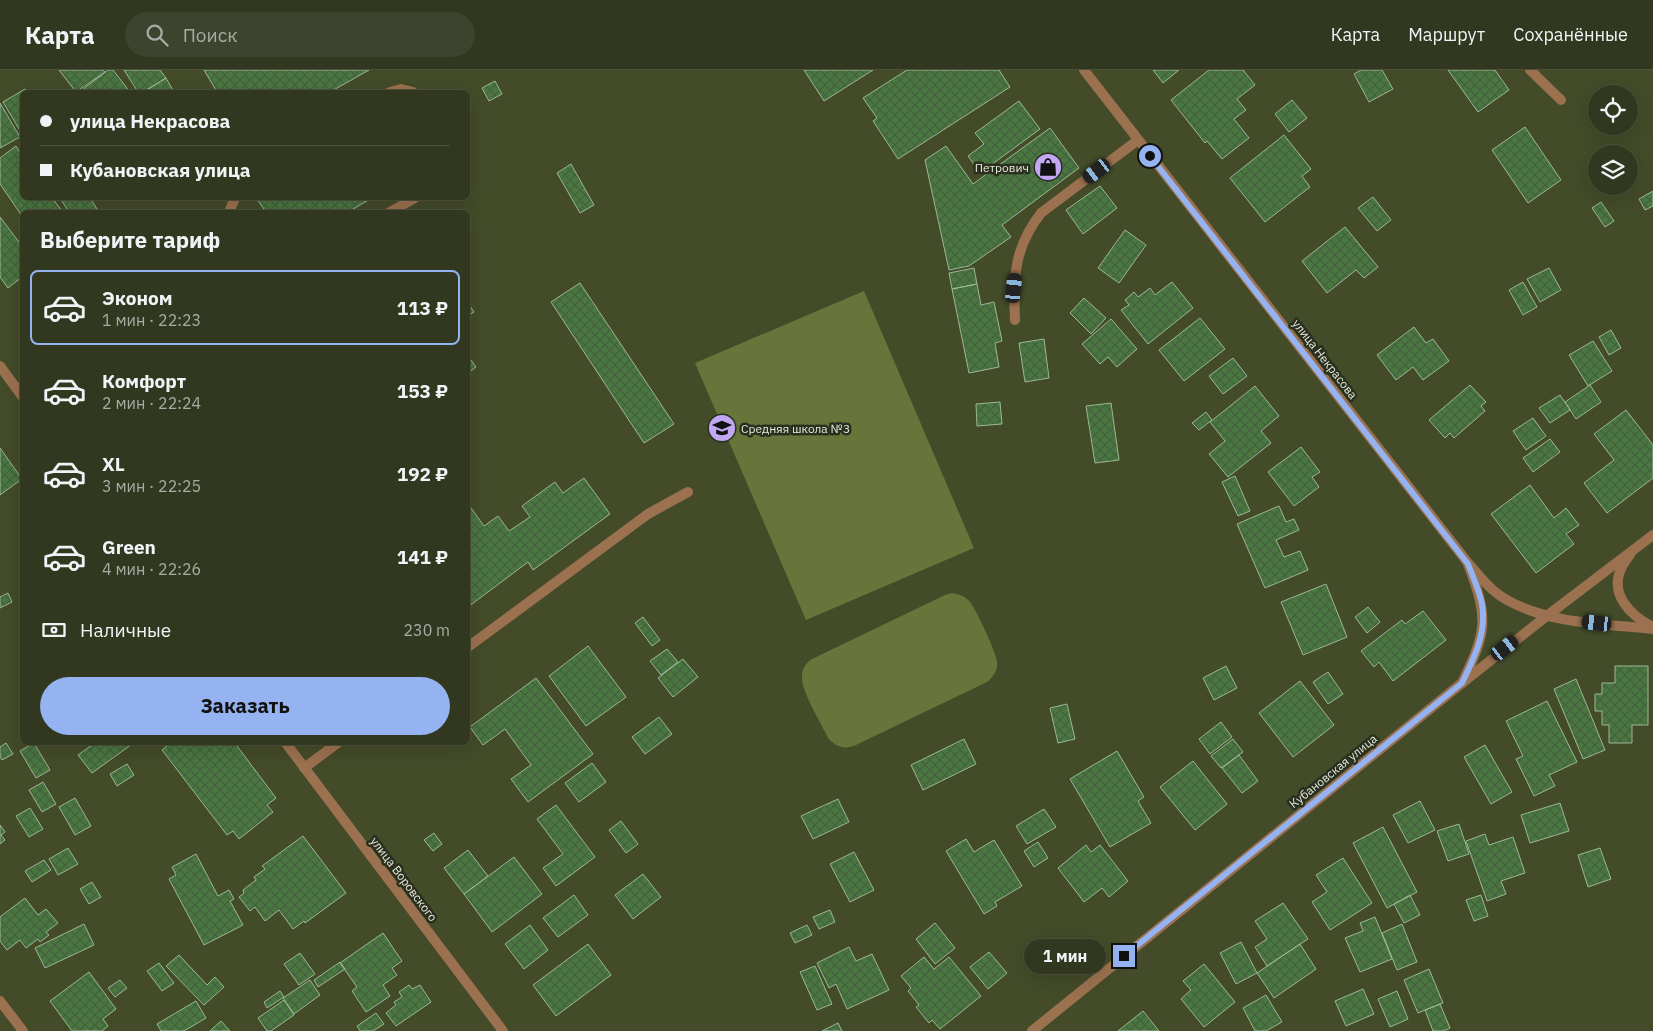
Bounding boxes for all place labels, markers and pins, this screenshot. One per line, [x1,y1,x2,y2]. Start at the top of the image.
shop icon: Петрович [1033,152,1063,182]
place label: Петрович [975,160,1029,175]
school or university icon: Средняя школа №3 [707,413,737,443]
place label: Средняя школа №3 [741,421,850,436]

